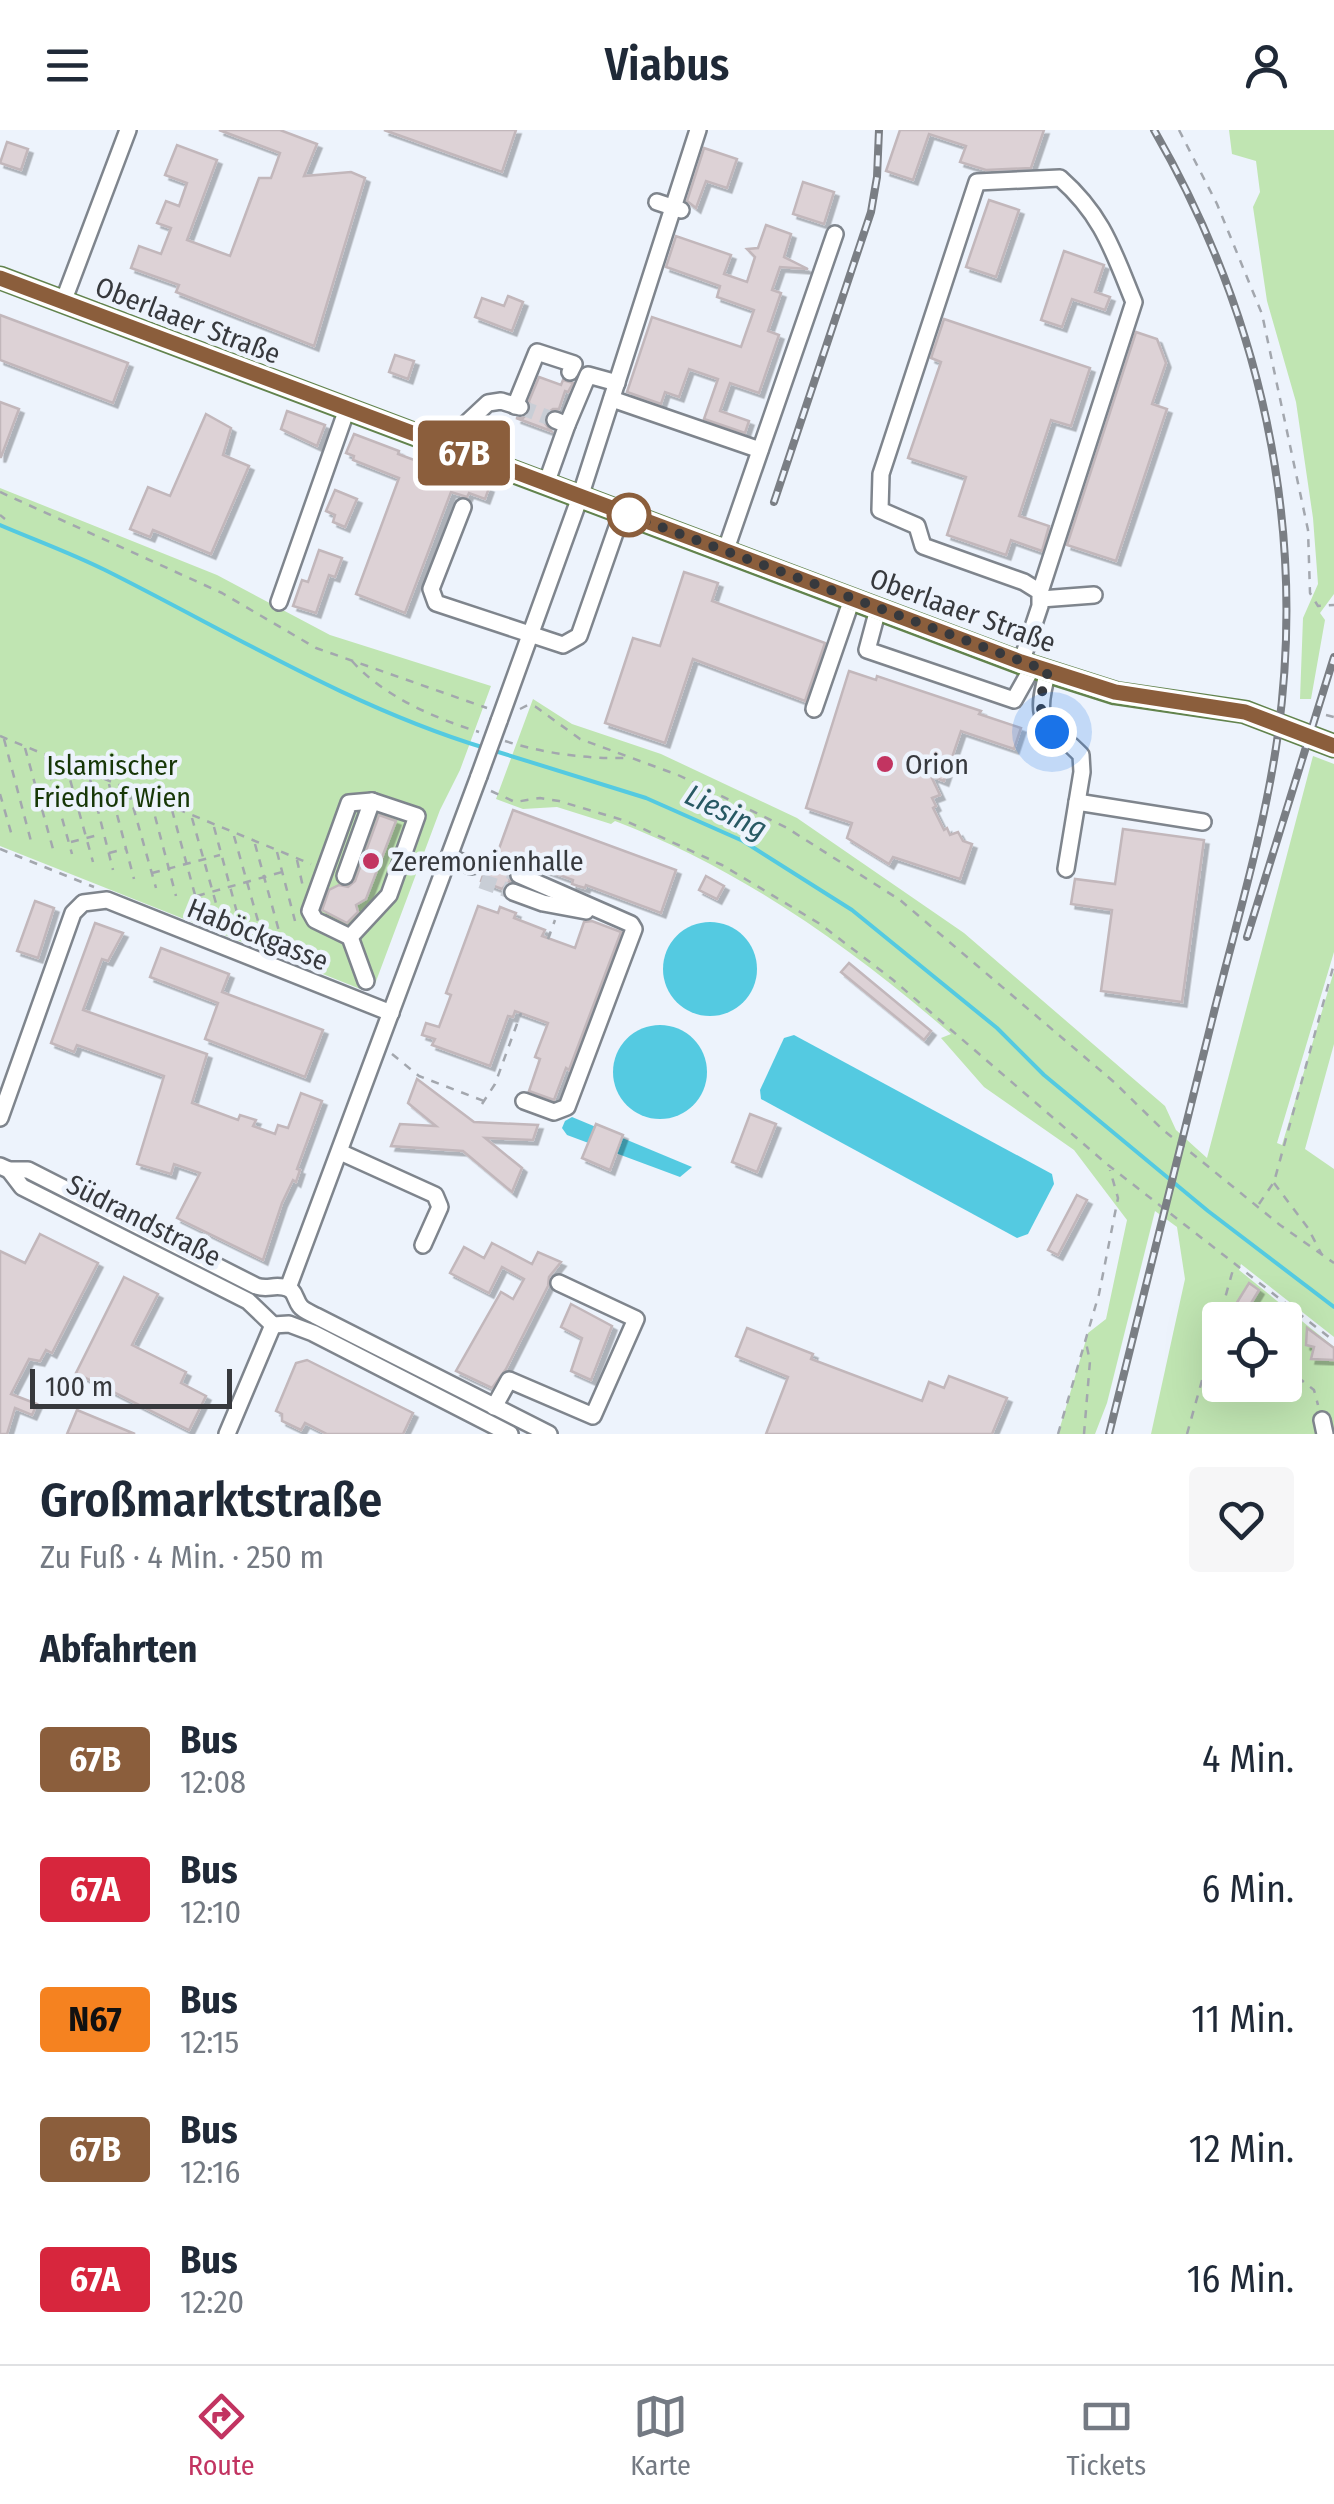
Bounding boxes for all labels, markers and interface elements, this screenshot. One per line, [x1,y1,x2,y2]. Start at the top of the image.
icon: menu [40,38,95,93]
text: Viabus [605,38,729,92]
icon: person [1239,38,1294,93]
street label: Oberlaaer Straße [91,270,285,371]
line badge: 67B [406,420,522,486]
text: 67B [438,432,490,474]
unlabelled marker [608,494,650,536]
street label: Oberlaaer Straße [865,562,1060,659]
your location [1027,707,1077,757]
place label: Orion [905,748,969,781]
park label: Islamischer Friedhof Wien [33,749,191,814]
marker: Orion [874,753,896,775]
water label: Liesing [679,777,773,847]
place label: Zeremonienhalle [391,845,584,878]
marker: Zeremonienhalle [360,850,382,872]
street label: Haböckgasse [183,891,333,978]
street label: Südrandstraße [61,1167,226,1273]
map controls [1202,1302,1302,1402]
button: locate [1202,1302,1302,1402]
scale bar [30,1364,232,1408]
text: 100 m [45,1370,113,1403]
button: heart [1189,1467,1294,1572]
text: Großmarktstraße [40,1471,382,1529]
text: Zu Fuß · 4 Min. · 250 m [40,1538,324,1576]
text: Abfahrten [40,1626,198,1672]
text: Bus [180,1717,238,1763]
text: 4 Min. [1202,1736,1294,1782]
text: 67B [69,1738,121,1780]
text: 12:08 [180,1763,246,1801]
text: Bus [180,1847,238,1893]
text: 6 Min. [1202,1866,1294,1912]
text: 67A [70,1868,120,1910]
text: 12:10 [180,1893,241,1931]
text: Bus [180,1977,238,2023]
text: 11 Min. [1191,1996,1294,2042]
text: N67 [68,1998,122,2040]
text: 12:15 [180,2023,239,2061]
text: Bus [180,2107,238,2153]
text: 12 Min. [1189,2126,1294,2172]
text: 67B [69,2128,121,2170]
text: 12:16 [180,2153,240,2191]
text: Bus [180,2237,238,2283]
text: 16 Min. [1187,2256,1294,2302]
text: 67A [70,2258,120,2300]
text: 12:20 [180,2283,244,2321]
tab: Route [188,2389,255,2482]
tab: Karte [630,2389,691,2482]
tab: Tickets [1066,2389,1146,2482]

